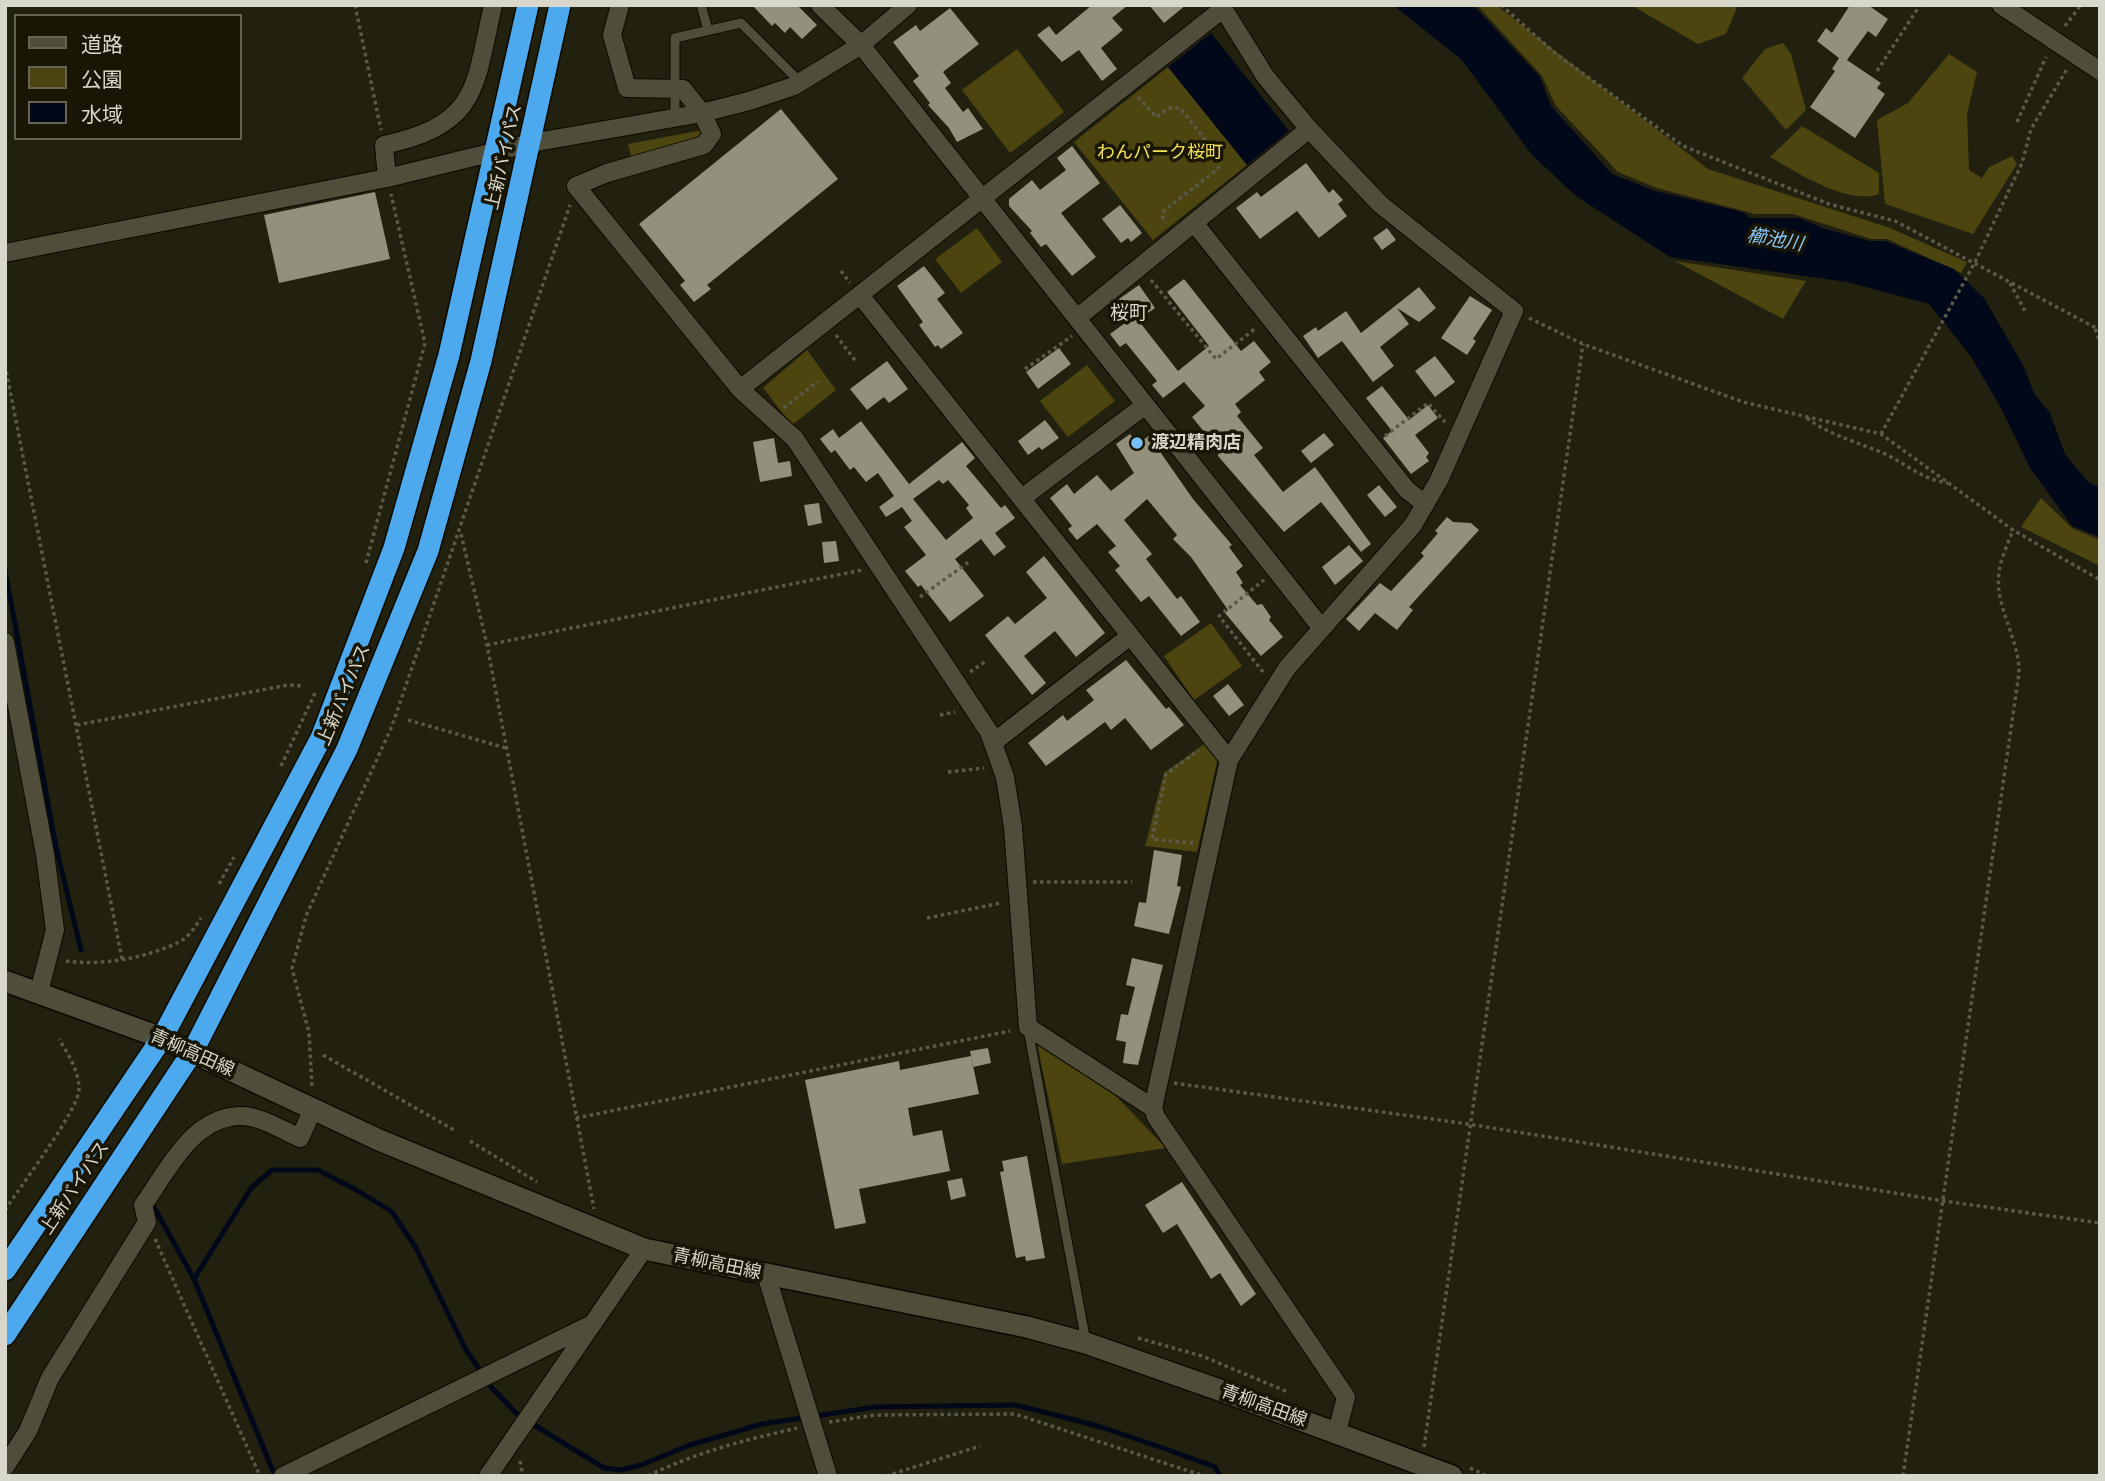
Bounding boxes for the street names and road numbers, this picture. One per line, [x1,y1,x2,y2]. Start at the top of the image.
street label: 上新バイパス [481,102,527,212]
street label: 上新バイパス [313,641,375,749]
street label: 青柳高田線 [146,1025,238,1081]
street label: 上新バイパス [36,1137,114,1239]
street label: 青柳高田線 [671,1244,763,1284]
street label: 青柳高田線 [1218,1380,1310,1432]

